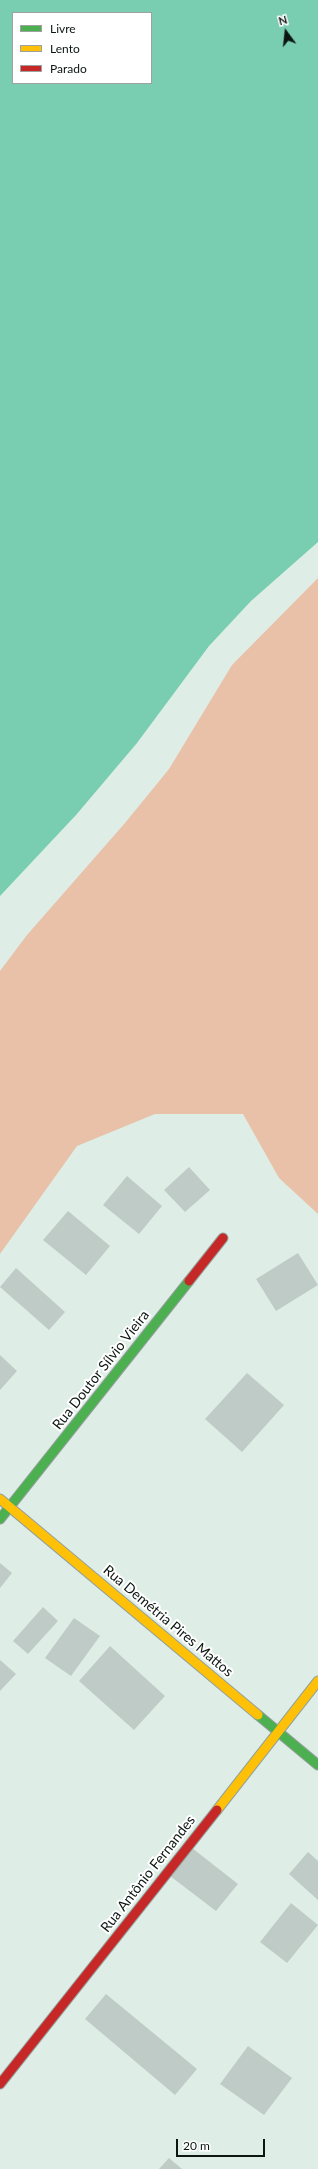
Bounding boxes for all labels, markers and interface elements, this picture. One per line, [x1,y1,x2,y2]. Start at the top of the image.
legend [12,12,152,84]
north arrow [266,12,306,52]
text: N [277,13,289,27]
text: Livre [50,21,76,36]
text: Lento [50,41,80,56]
text: Parado [50,61,87,76]
street label: Rua Doutor Sílvio Vieira [49,1307,153,1433]
street label: Rua Demétria Pires Mattos [100,1562,236,1680]
street label: Rua Antônio Fernandes [97,1812,199,1936]
scale bar [178,2131,267,2157]
text: 20 m [183,2138,210,2153]

